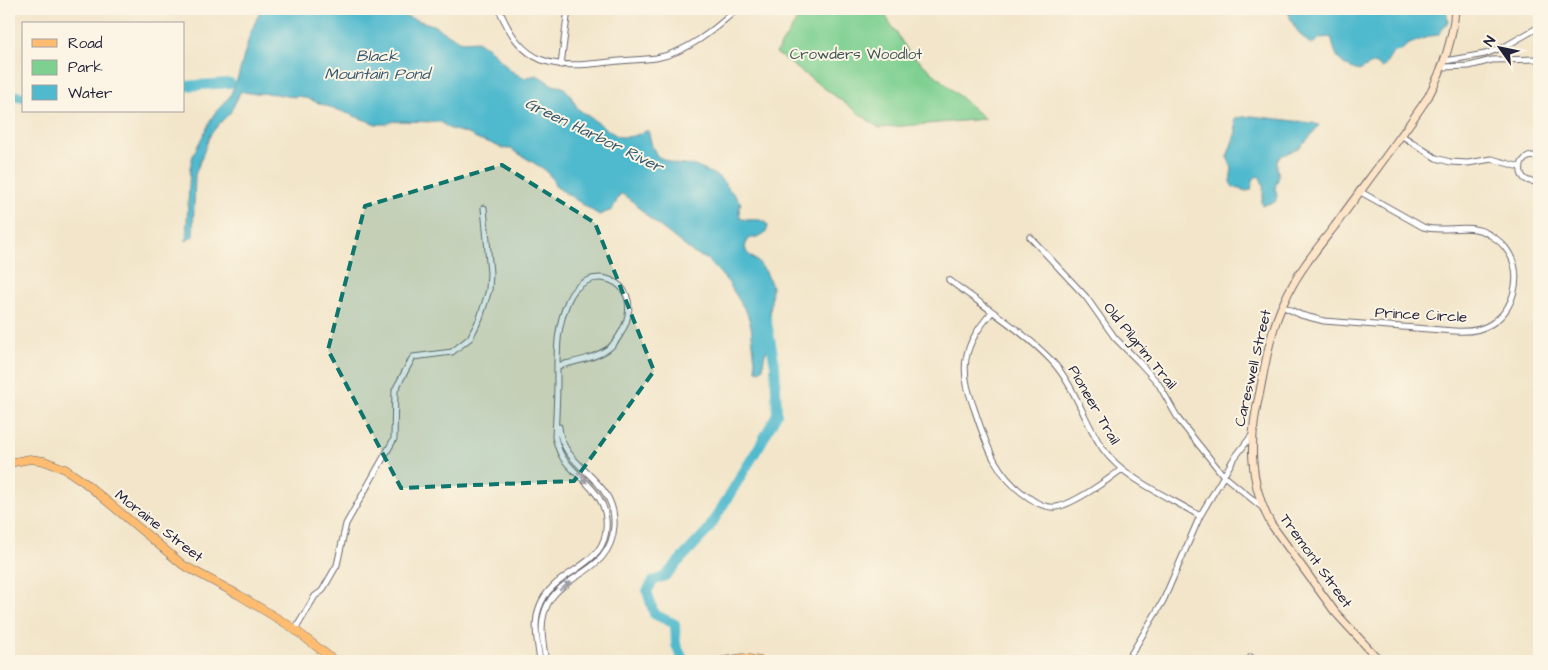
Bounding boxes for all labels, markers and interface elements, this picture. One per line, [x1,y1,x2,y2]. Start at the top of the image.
legend [22,22,185,112]
north arrow [1476,22,1526,72]
text: N [1479,32,1501,51]
text: Road [68,33,103,54]
park label: Crowders Woodlot [790,44,922,65]
water label: Black Mountain Pond [324,45,432,85]
text: Park [68,57,103,78]
text: Water [68,83,112,104]
water label: Green Harbor River [521,92,669,179]
street label: Old Pilgrim Trail [1098,298,1182,394]
street label: Prince Circle [1374,302,1468,328]
street label: Careswell Street [1229,307,1277,429]
street label: Pioneer Trail [1063,362,1125,448]
one-way arrow [576,472,588,484]
street label: Moraine Street [110,485,208,567]
street label: Tremont Street [1275,510,1357,612]
one-way arrow [558,581,572,591]

